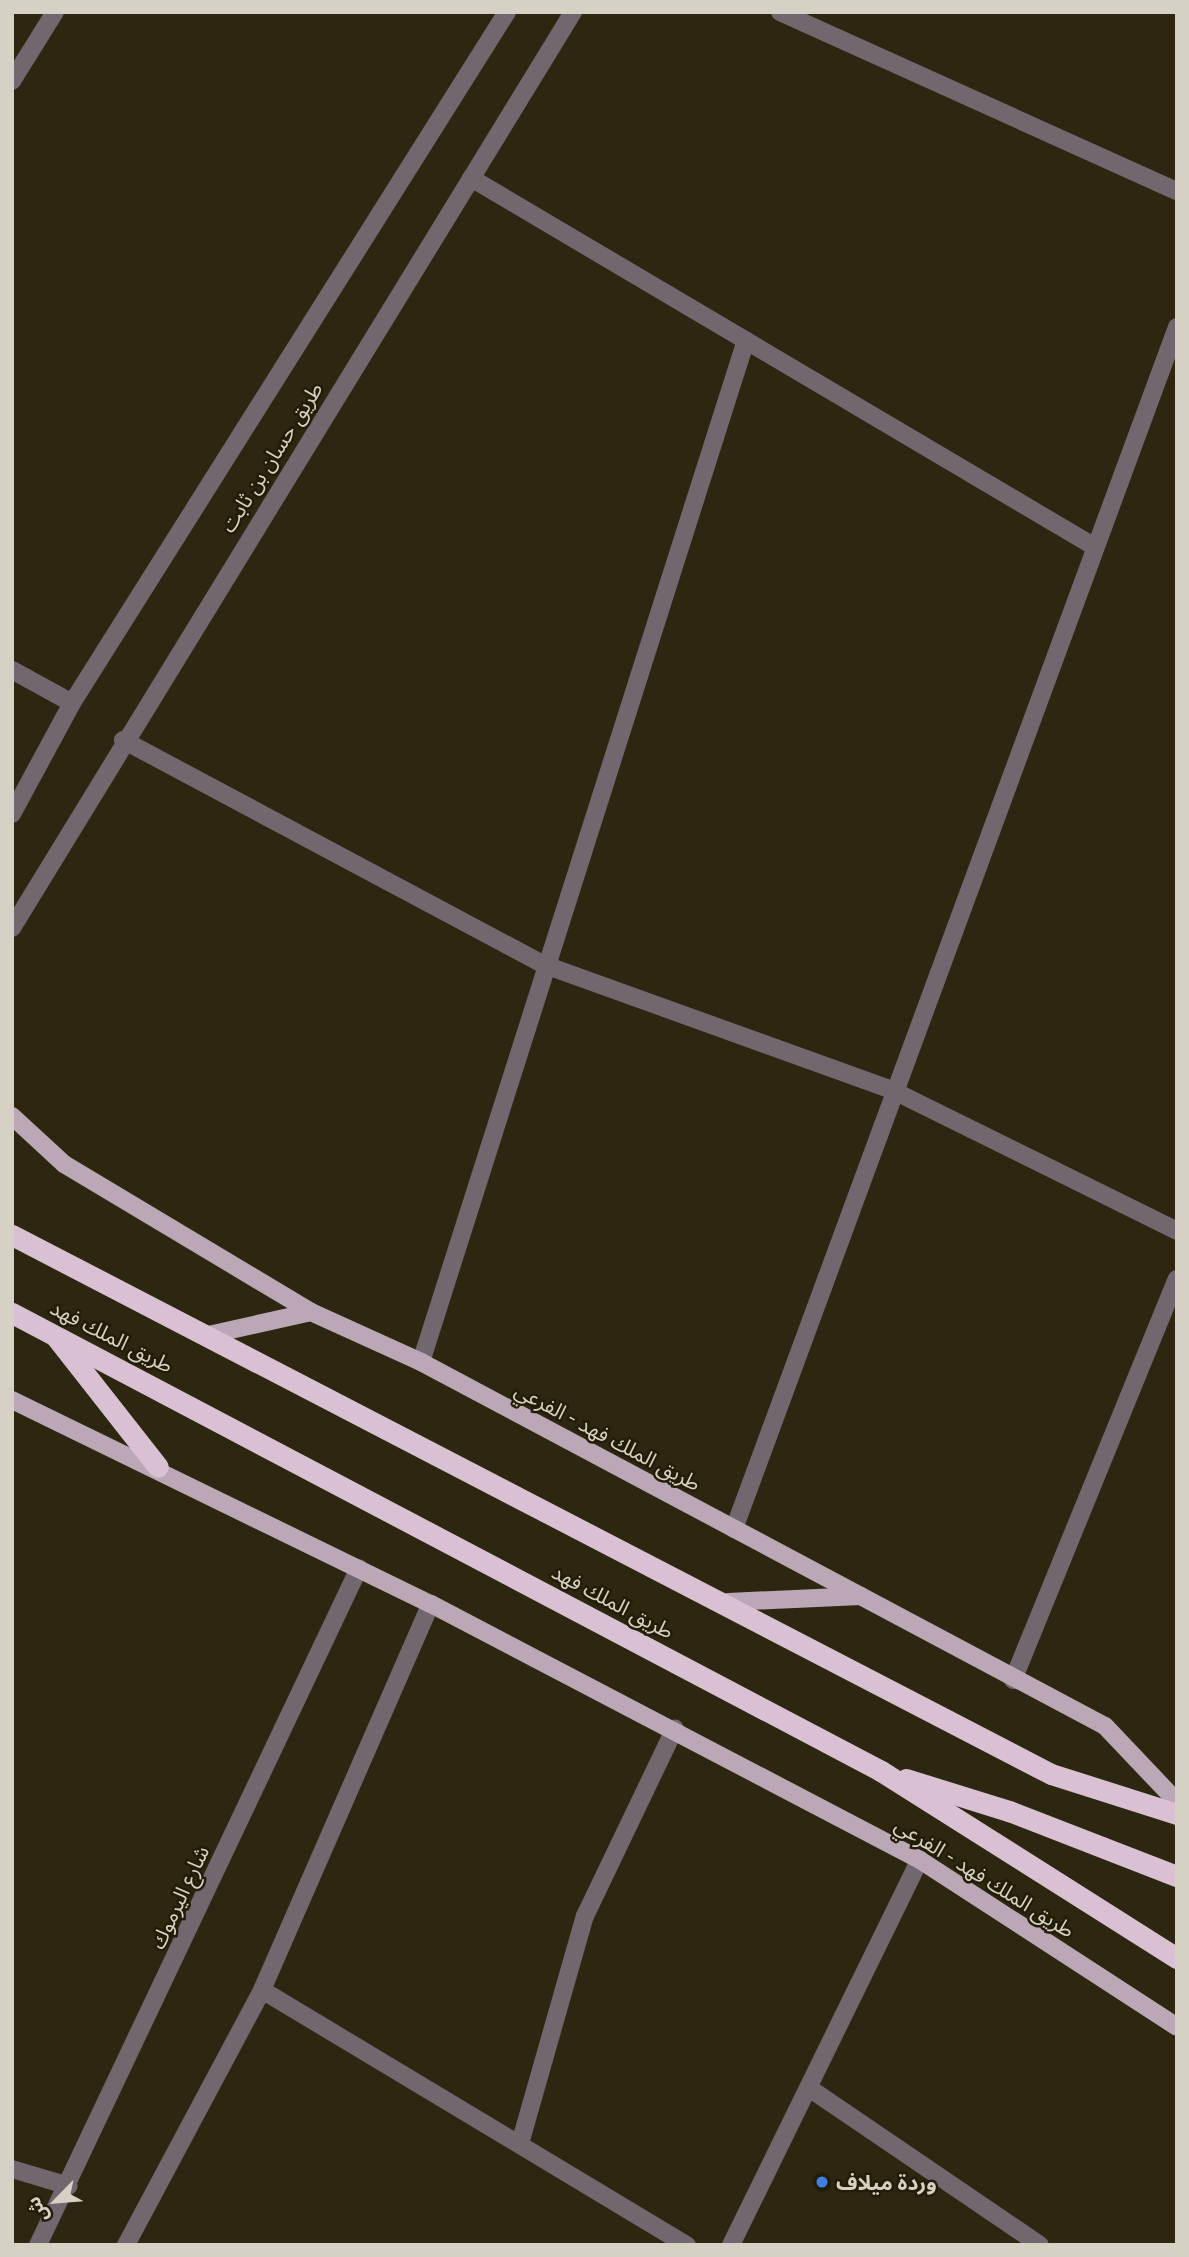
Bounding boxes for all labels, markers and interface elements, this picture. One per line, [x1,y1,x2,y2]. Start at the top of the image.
street label: طريق حسان بن ثابت [215,377,327,537]
street label: طريق الملك فهد [46,1294,178,1378]
street label: طريق الملك فهد - الفرعي [511,1376,705,1496]
street label: طريق الملك فهد [548,1558,678,1644]
street label: طريق الملك فهد - الفرعي [891,1811,1079,1943]
street label: شارع اليرموك [144,1841,214,1953]
north arrow [21,2166,91,2236]
place label: وردة ميلاف [836,2169,937,2195]
marker: وردة ميلاف [814,2174,830,2190]
text: ش [21,2193,53,2227]

